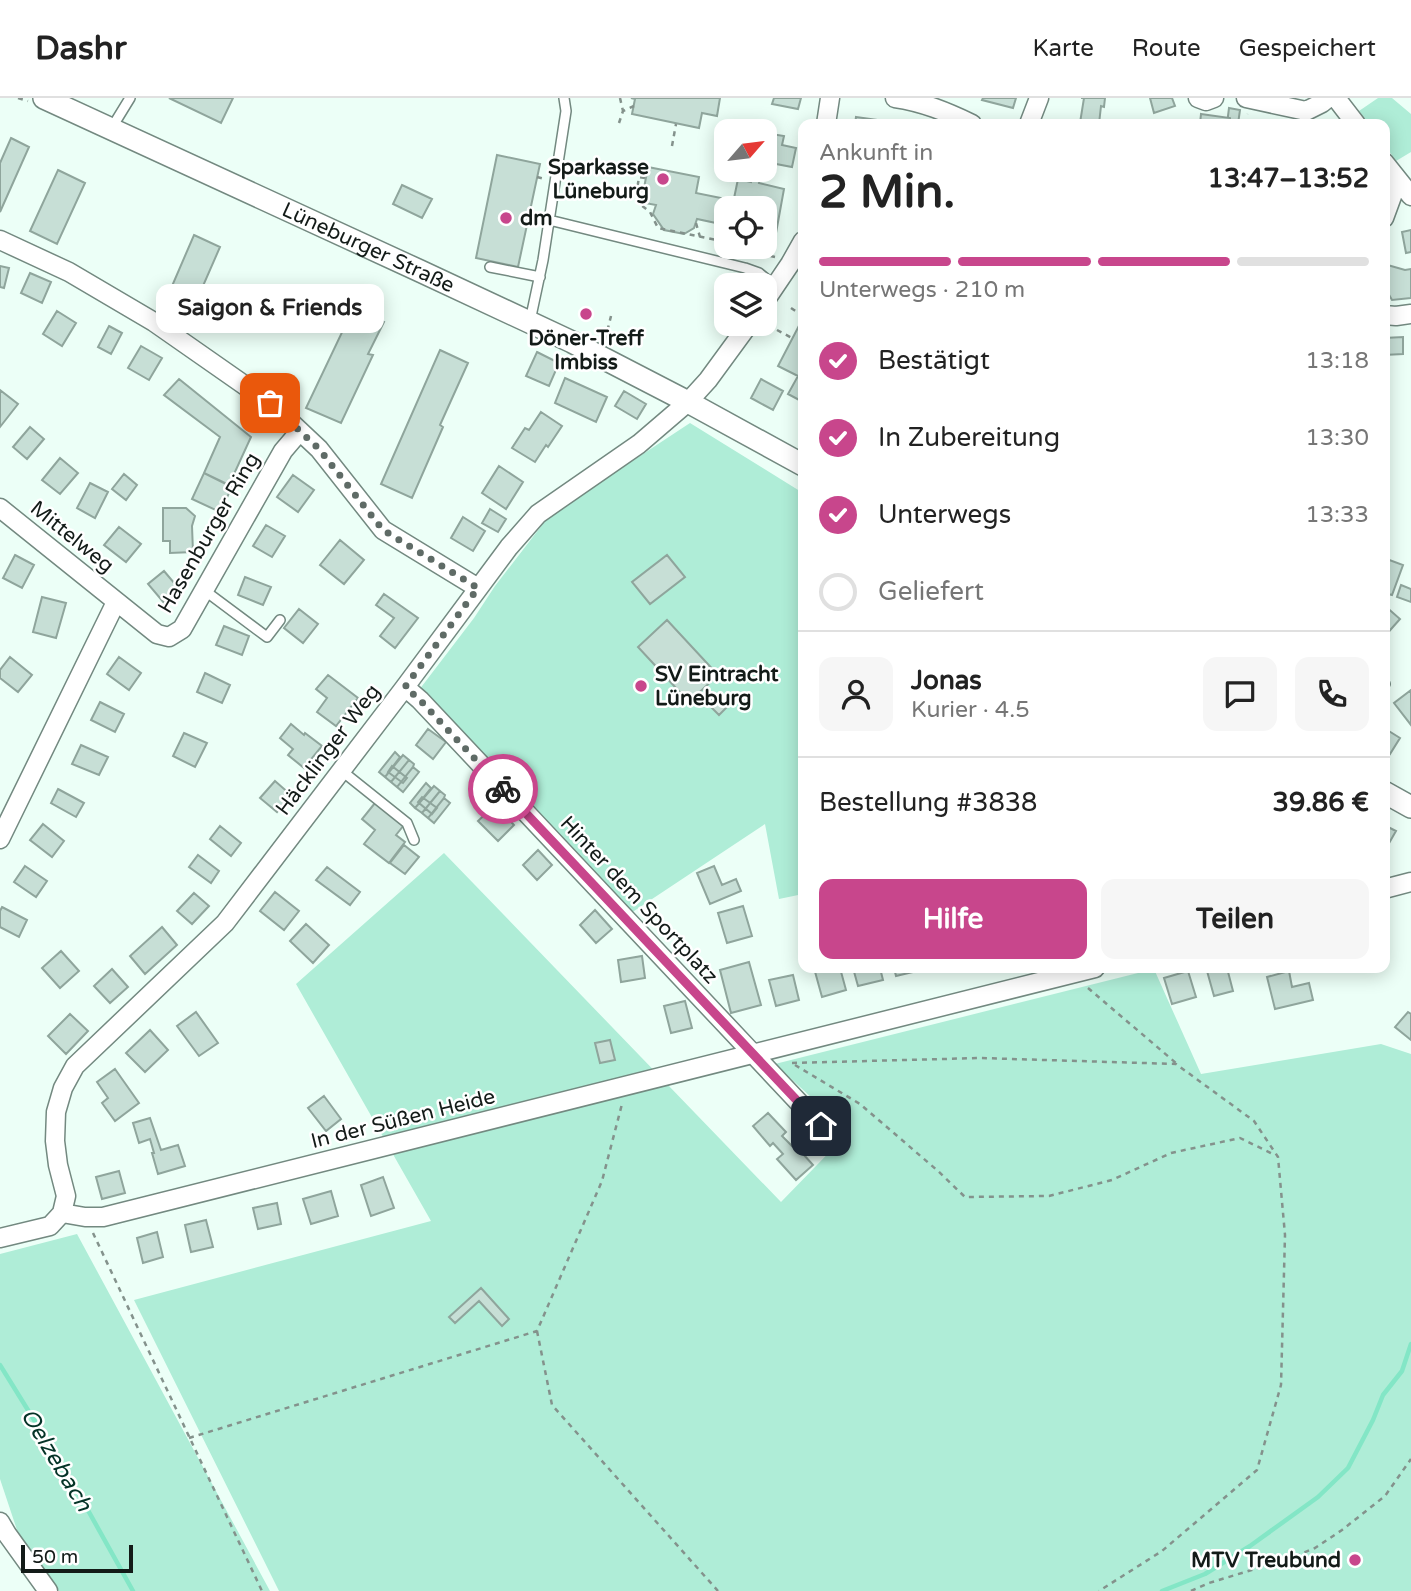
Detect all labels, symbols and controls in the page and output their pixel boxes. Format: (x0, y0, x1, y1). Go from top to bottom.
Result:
text: Dashr (35, 29, 127, 68)
text: Karte (1032, 34, 1094, 63)
text: Route (1132, 34, 1201, 63)
text: Gespeichert (1239, 34, 1376, 63)
north arrow (714, 119, 777, 182)
map controls (714, 119, 777, 336)
text: Ankunft in (819, 139, 933, 167)
place label: Sparkasse Lüneburg (548, 155, 649, 204)
text: 13:47–13:52 (1208, 163, 1369, 194)
text: 2 Min. (819, 165, 955, 220)
marker: Sparkasse Lüneburg (655, 171, 671, 187)
button: locate (714, 196, 777, 259)
street label: Lüneburger Straße (278, 197, 459, 298)
place label: dm (520, 206, 553, 231)
marker: dm (498, 210, 514, 226)
button: layers (714, 273, 777, 336)
text: Unterwegs · 210 m (819, 276, 1025, 304)
callout: Saigon & Friends (156, 284, 384, 333)
text: Saigon & Friends (178, 294, 362, 322)
marker: Döner-Treff Imbiss (578, 306, 594, 322)
place label: Döner-Treff Imbiss (528, 326, 644, 375)
icon: check (819, 342, 857, 380)
text: Bestätigt (878, 345, 990, 376)
text: 13:18 (1305, 347, 1369, 375)
pin (240, 373, 300, 433)
icon: bag (251, 384, 289, 422)
icon: check (819, 419, 857, 457)
text: In Zubereitung (878, 422, 1060, 453)
text: 13:30 (1305, 424, 1369, 452)
street label: Hasenburger Ring (153, 448, 265, 618)
street label: Mittelweg (25, 496, 119, 578)
icon: check (819, 496, 857, 534)
text: Unterwegs (878, 499, 1011, 530)
text: 13:33 (1305, 501, 1369, 529)
text: Geliefert (878, 576, 984, 607)
button: person (819, 657, 893, 731)
button: chat (1203, 657, 1277, 731)
button: phone (1295, 657, 1369, 731)
place label: SV Eintracht Lüneburg (655, 662, 779, 711)
text: Jonas (911, 665, 982, 696)
marker: SV Eintracht Lüneburg (633, 678, 649, 694)
street label: Häcklinger Weg (271, 680, 385, 820)
text: Kurier · 4.5 (911, 696, 1030, 724)
courier (468, 754, 538, 824)
icon: bike (484, 770, 522, 808)
text: Bestellung #3838 (819, 787, 1037, 818)
text: 39.86 € (1273, 787, 1369, 818)
street label: Hinter dem Sportplatz (555, 811, 723, 989)
button: Hilfe (819, 879, 1087, 959)
button: Teilen (1101, 879, 1369, 959)
street label: In der Süßen Heide (308, 1084, 498, 1154)
pin (791, 1096, 851, 1156)
icon: home (802, 1107, 840, 1145)
water label: Oelzebach (14, 1403, 98, 1517)
scale bar (21, 1542, 133, 1574)
text: 50 m (32, 1546, 78, 1568)
place label: MTV Treubund (1191, 1548, 1341, 1573)
marker: MTV Treubund (1347, 1552, 1363, 1568)

